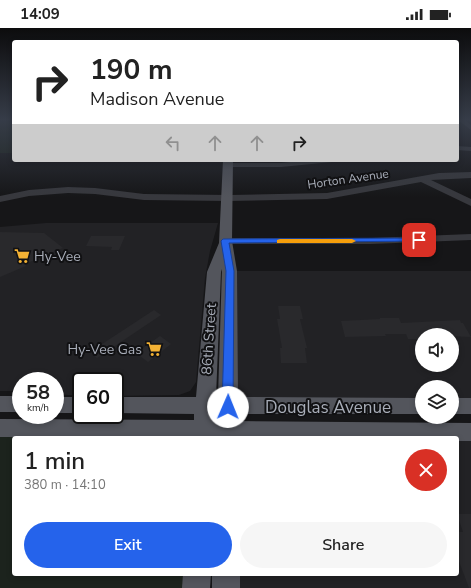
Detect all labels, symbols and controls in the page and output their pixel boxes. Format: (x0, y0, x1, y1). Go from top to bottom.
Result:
text: 14:09 (20, 4, 60, 24)
text: 190 m (90, 51, 173, 89)
icon: right (24, 56, 76, 108)
text: Madison Avenue (90, 87, 224, 111)
icon: left (162, 132, 184, 154)
icon: ahead (204, 132, 226, 154)
icon: ahead (246, 132, 268, 154)
icon: right (288, 132, 310, 154)
street label: Horton Avenue (306, 165, 390, 193)
pin (402, 223, 436, 257)
icon: arrive (408, 229, 430, 251)
supermarket icon: Hy-Vee (13, 247, 31, 265)
place label: Hy-Vee (34, 247, 81, 266)
street label: 86th Street (197, 303, 221, 375)
map controls (415, 328, 459, 424)
button: sound (415, 328, 459, 372)
place label: Hy-Vee Gas (68, 340, 142, 359)
supermarket icon: Hy-Vee Gas (145, 340, 163, 358)
speed limit sign: 60 (72, 372, 124, 424)
text: 58 (26, 379, 50, 406)
button: layers (415, 380, 459, 424)
position arrow (207, 386, 249, 428)
street label: Douglas Avenue (265, 396, 391, 419)
text: km/h (27, 401, 49, 415)
text: 1 min (24, 445, 85, 477)
button: close (405, 449, 447, 491)
text: 380 m · 14:10 (24, 476, 106, 494)
button: Exit (24, 522, 232, 568)
button: Share (240, 522, 447, 568)

